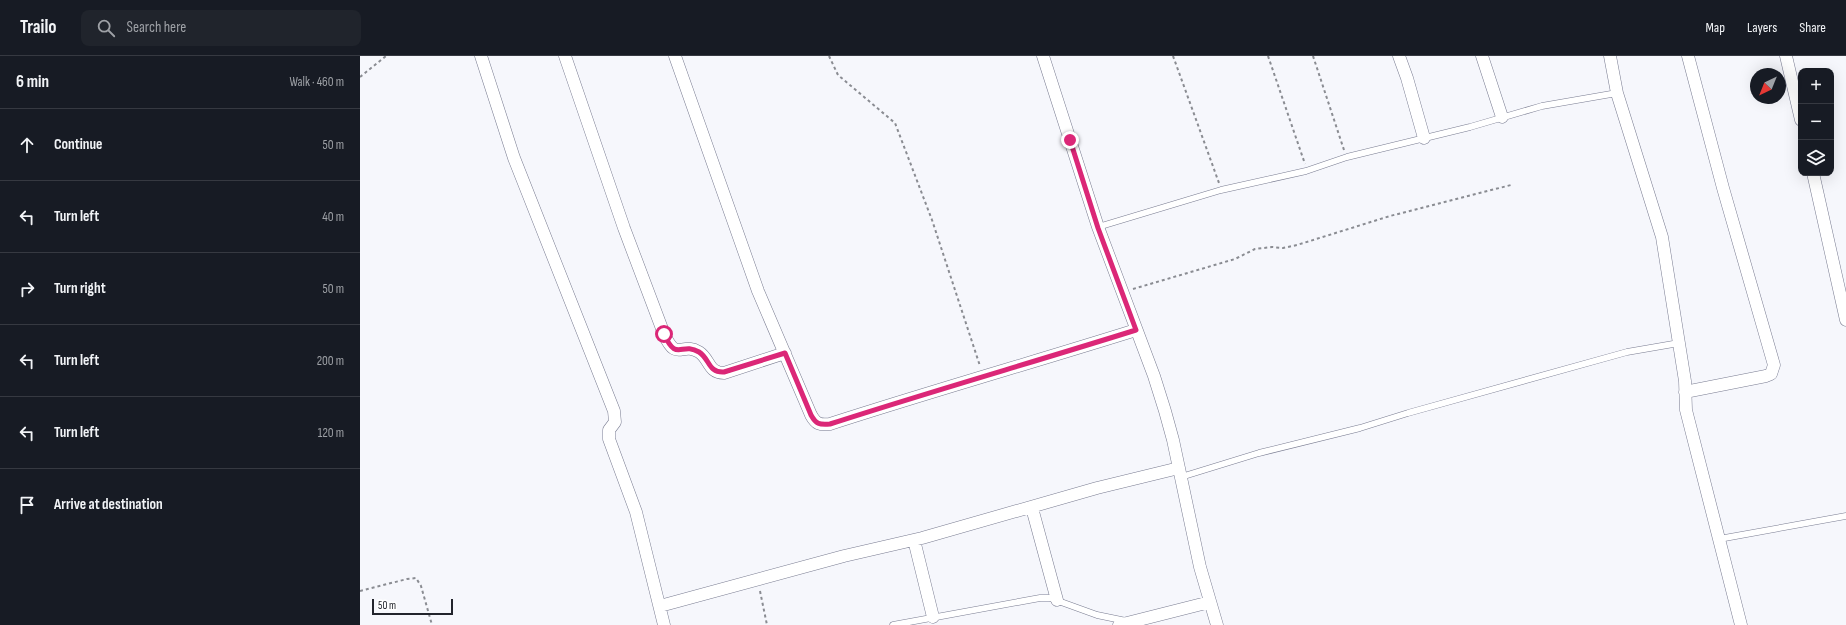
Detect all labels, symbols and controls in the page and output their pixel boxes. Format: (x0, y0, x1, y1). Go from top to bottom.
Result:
search box (81, 10, 361, 46)
text: Trailo (20, 16, 57, 39)
icon: search (95, 17, 117, 39)
text: Search here (127, 18, 186, 37)
text: Map (1705, 19, 1725, 36)
text: Layers (1747, 19, 1777, 36)
text: Share (1799, 19, 1826, 36)
north arrow (1750, 68, 1786, 104)
map controls (1798, 68, 1834, 176)
button: + (1798, 68, 1834, 104)
text: 6 min (16, 72, 49, 92)
text: Walk · 460 m (289, 74, 344, 90)
button: − (1798, 104, 1834, 140)
route end (1061, 131, 1079, 149)
icon: ahead (16, 134, 38, 156)
text: Continue (54, 135, 103, 154)
text: 50 m (323, 137, 344, 153)
button: layers (1798, 140, 1834, 176)
icon: left (16, 206, 38, 228)
text: Turn left (54, 207, 99, 226)
text: 40 m (322, 209, 344, 225)
icon: right (16, 278, 38, 300)
text: Turn right (54, 279, 106, 298)
text: 50 m (323, 281, 344, 297)
route start (655, 325, 673, 343)
icon: left (16, 350, 38, 372)
text: Turn left (54, 351, 99, 370)
text: 200 m (317, 353, 344, 369)
icon: left (16, 422, 38, 444)
text: Turn left (54, 423, 99, 442)
text: 120 m (318, 425, 344, 441)
icon: arrive (16, 494, 38, 516)
text: Arrive at destination (54, 495, 163, 514)
scale bar (372, 597, 453, 616)
text: 50 m (378, 599, 396, 612)

